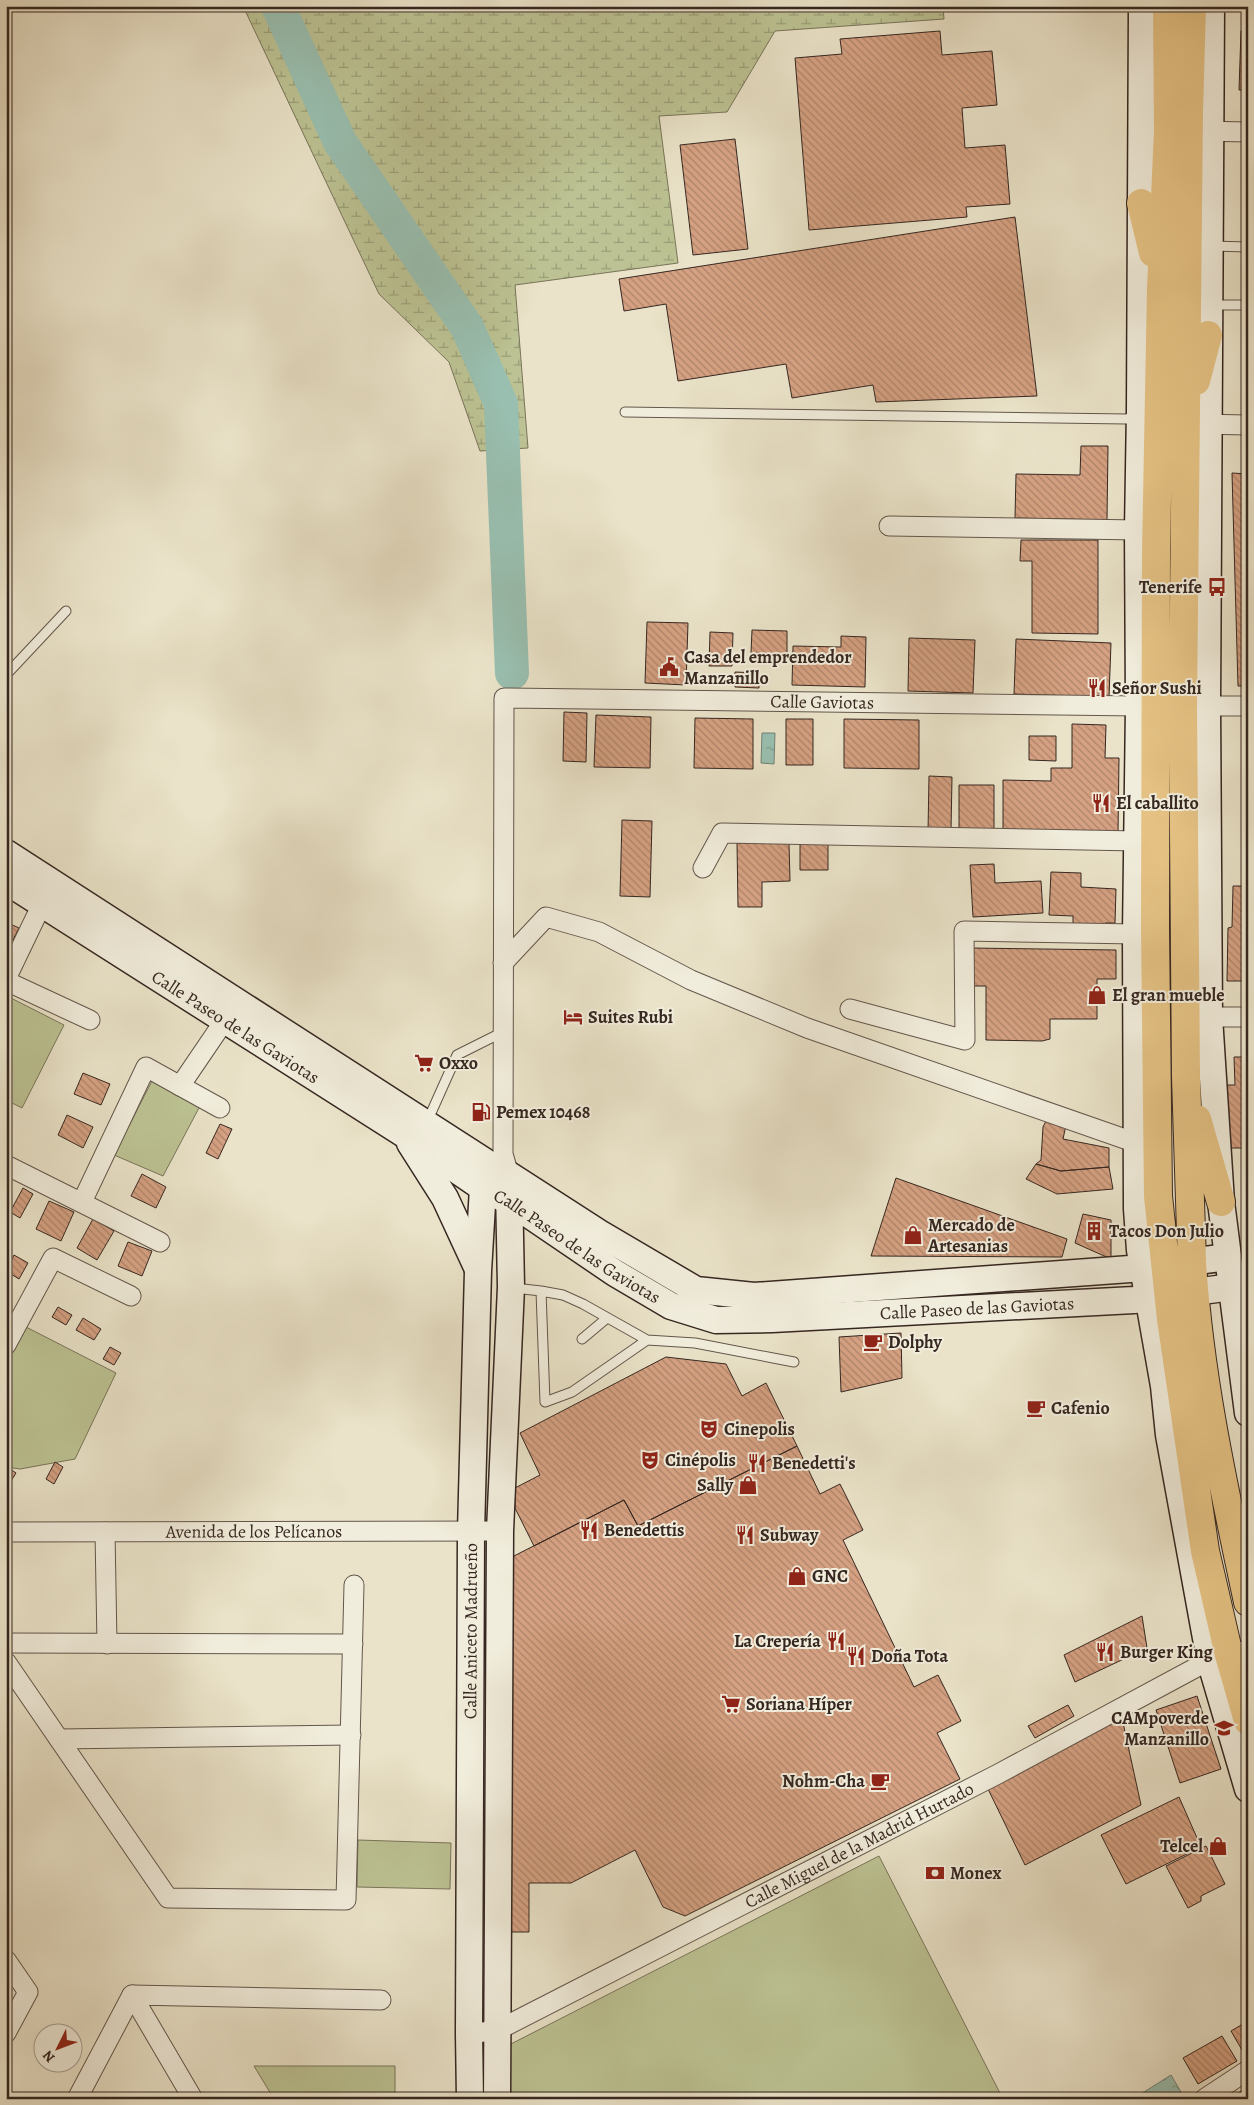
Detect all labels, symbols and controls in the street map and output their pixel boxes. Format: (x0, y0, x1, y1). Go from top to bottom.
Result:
place label: Tenerife (1139, 575, 1202, 599)
bus stop icon: Tenerife (1206, 576, 1228, 598)
place label: Casa del emprendedor Manzanillo (684, 645, 852, 690)
public building icon: Casa del emprendedor Manzanillo (658, 656, 680, 678)
place label: Señor Sushi (1112, 676, 1202, 700)
restaurant icon: Señor Sushi (1086, 677, 1108, 699)
street label: Calle Gaviotas (770, 689, 874, 715)
place label: El caballito (1116, 791, 1199, 815)
restaurant icon: El caballito (1090, 792, 1112, 814)
street label: Calle Paseo de las Gaviotas (147, 965, 324, 1089)
place label: El gran mueble (1112, 983, 1224, 1007)
shop icon: El gran mueble (1086, 984, 1108, 1006)
place label: Suites Rubi (588, 1005, 673, 1029)
hotel icon: Suites Rubi (562, 1006, 584, 1028)
place label: Oxxo (439, 1051, 478, 1075)
supermarket icon: Oxxo (413, 1052, 435, 1074)
place label: Pemex 10468 (496, 1100, 590, 1124)
fuel station icon: Pemex 10468 (470, 1101, 492, 1123)
street label: Calle Paseo de las Gaviotas (490, 1183, 665, 1309)
place label: Mercado de Artesanias (927, 1213, 1015, 1258)
place label: Tacos Don Julio (1109, 1219, 1224, 1243)
building icon: Tacos Don Julio (1083, 1220, 1105, 1242)
shop icon: Mercado de Artesanias (902, 1224, 924, 1246)
street label: Calle Paseo de las Gaviotas (879, 1291, 1075, 1325)
place label: Dolphy (888, 1330, 943, 1354)
cafe icon: Dolphy (862, 1331, 884, 1353)
place label: Cafenio (1051, 1396, 1110, 1420)
cafe icon: Cafenio (1025, 1397, 1047, 1419)
place label: Cinepolis (724, 1417, 795, 1441)
theatre icon: Cinepolis (698, 1418, 720, 1440)
place label: Cinépolis (665, 1448, 736, 1472)
theatre icon: Cinépolis (639, 1449, 661, 1471)
place label: Benedetti's (772, 1451, 856, 1475)
restaurant icon: Benedetti's (746, 1452, 768, 1474)
place label: Sally (697, 1473, 734, 1497)
shop icon: Sally (737, 1474, 759, 1496)
place label: Benedettis (604, 1518, 684, 1542)
street label: Avenida de los Pelícanos (165, 1519, 342, 1544)
restaurant icon: Benedettis (578, 1519, 600, 1541)
place label: Subway (760, 1523, 819, 1547)
restaurant icon: Subway (734, 1524, 756, 1546)
street label: Calle Aniceto Madrueño (458, 1543, 483, 1719)
place label: GNC (812, 1564, 848, 1588)
shop icon: GNC (786, 1565, 808, 1587)
place label: La Crepería (734, 1629, 821, 1653)
restaurant icon: La Crepería (825, 1630, 847, 1652)
place label: Burger King (1120, 1640, 1214, 1664)
restaurant icon: Burger King (1094, 1641, 1116, 1663)
place label: Doña Tota (871, 1644, 948, 1668)
restaurant icon: Doña Tota (845, 1645, 867, 1667)
place label: Soriana Híper (746, 1692, 853, 1716)
supermarket icon: Soriana Híper (720, 1693, 742, 1715)
place label: CAMpoverde Manzanillo (1111, 1706, 1209, 1751)
school or university icon: CAMpoverde Manzanillo (1213, 1717, 1235, 1739)
place label: Nohm-Cha (782, 1769, 865, 1793)
cafe icon: Nohm-Cha (869, 1770, 891, 1792)
street label: Calle Miguel de la Madrid Hurtado (740, 1776, 978, 1914)
place label: Telcel (1160, 1834, 1203, 1858)
shop icon: Telcel (1207, 1835, 1229, 1857)
place label: Monex (950, 1861, 1001, 1885)
bank icon: Monex (924, 1862, 946, 1884)
north arrow (32, 2022, 82, 2072)
text: N (38, 2046, 59, 2067)

